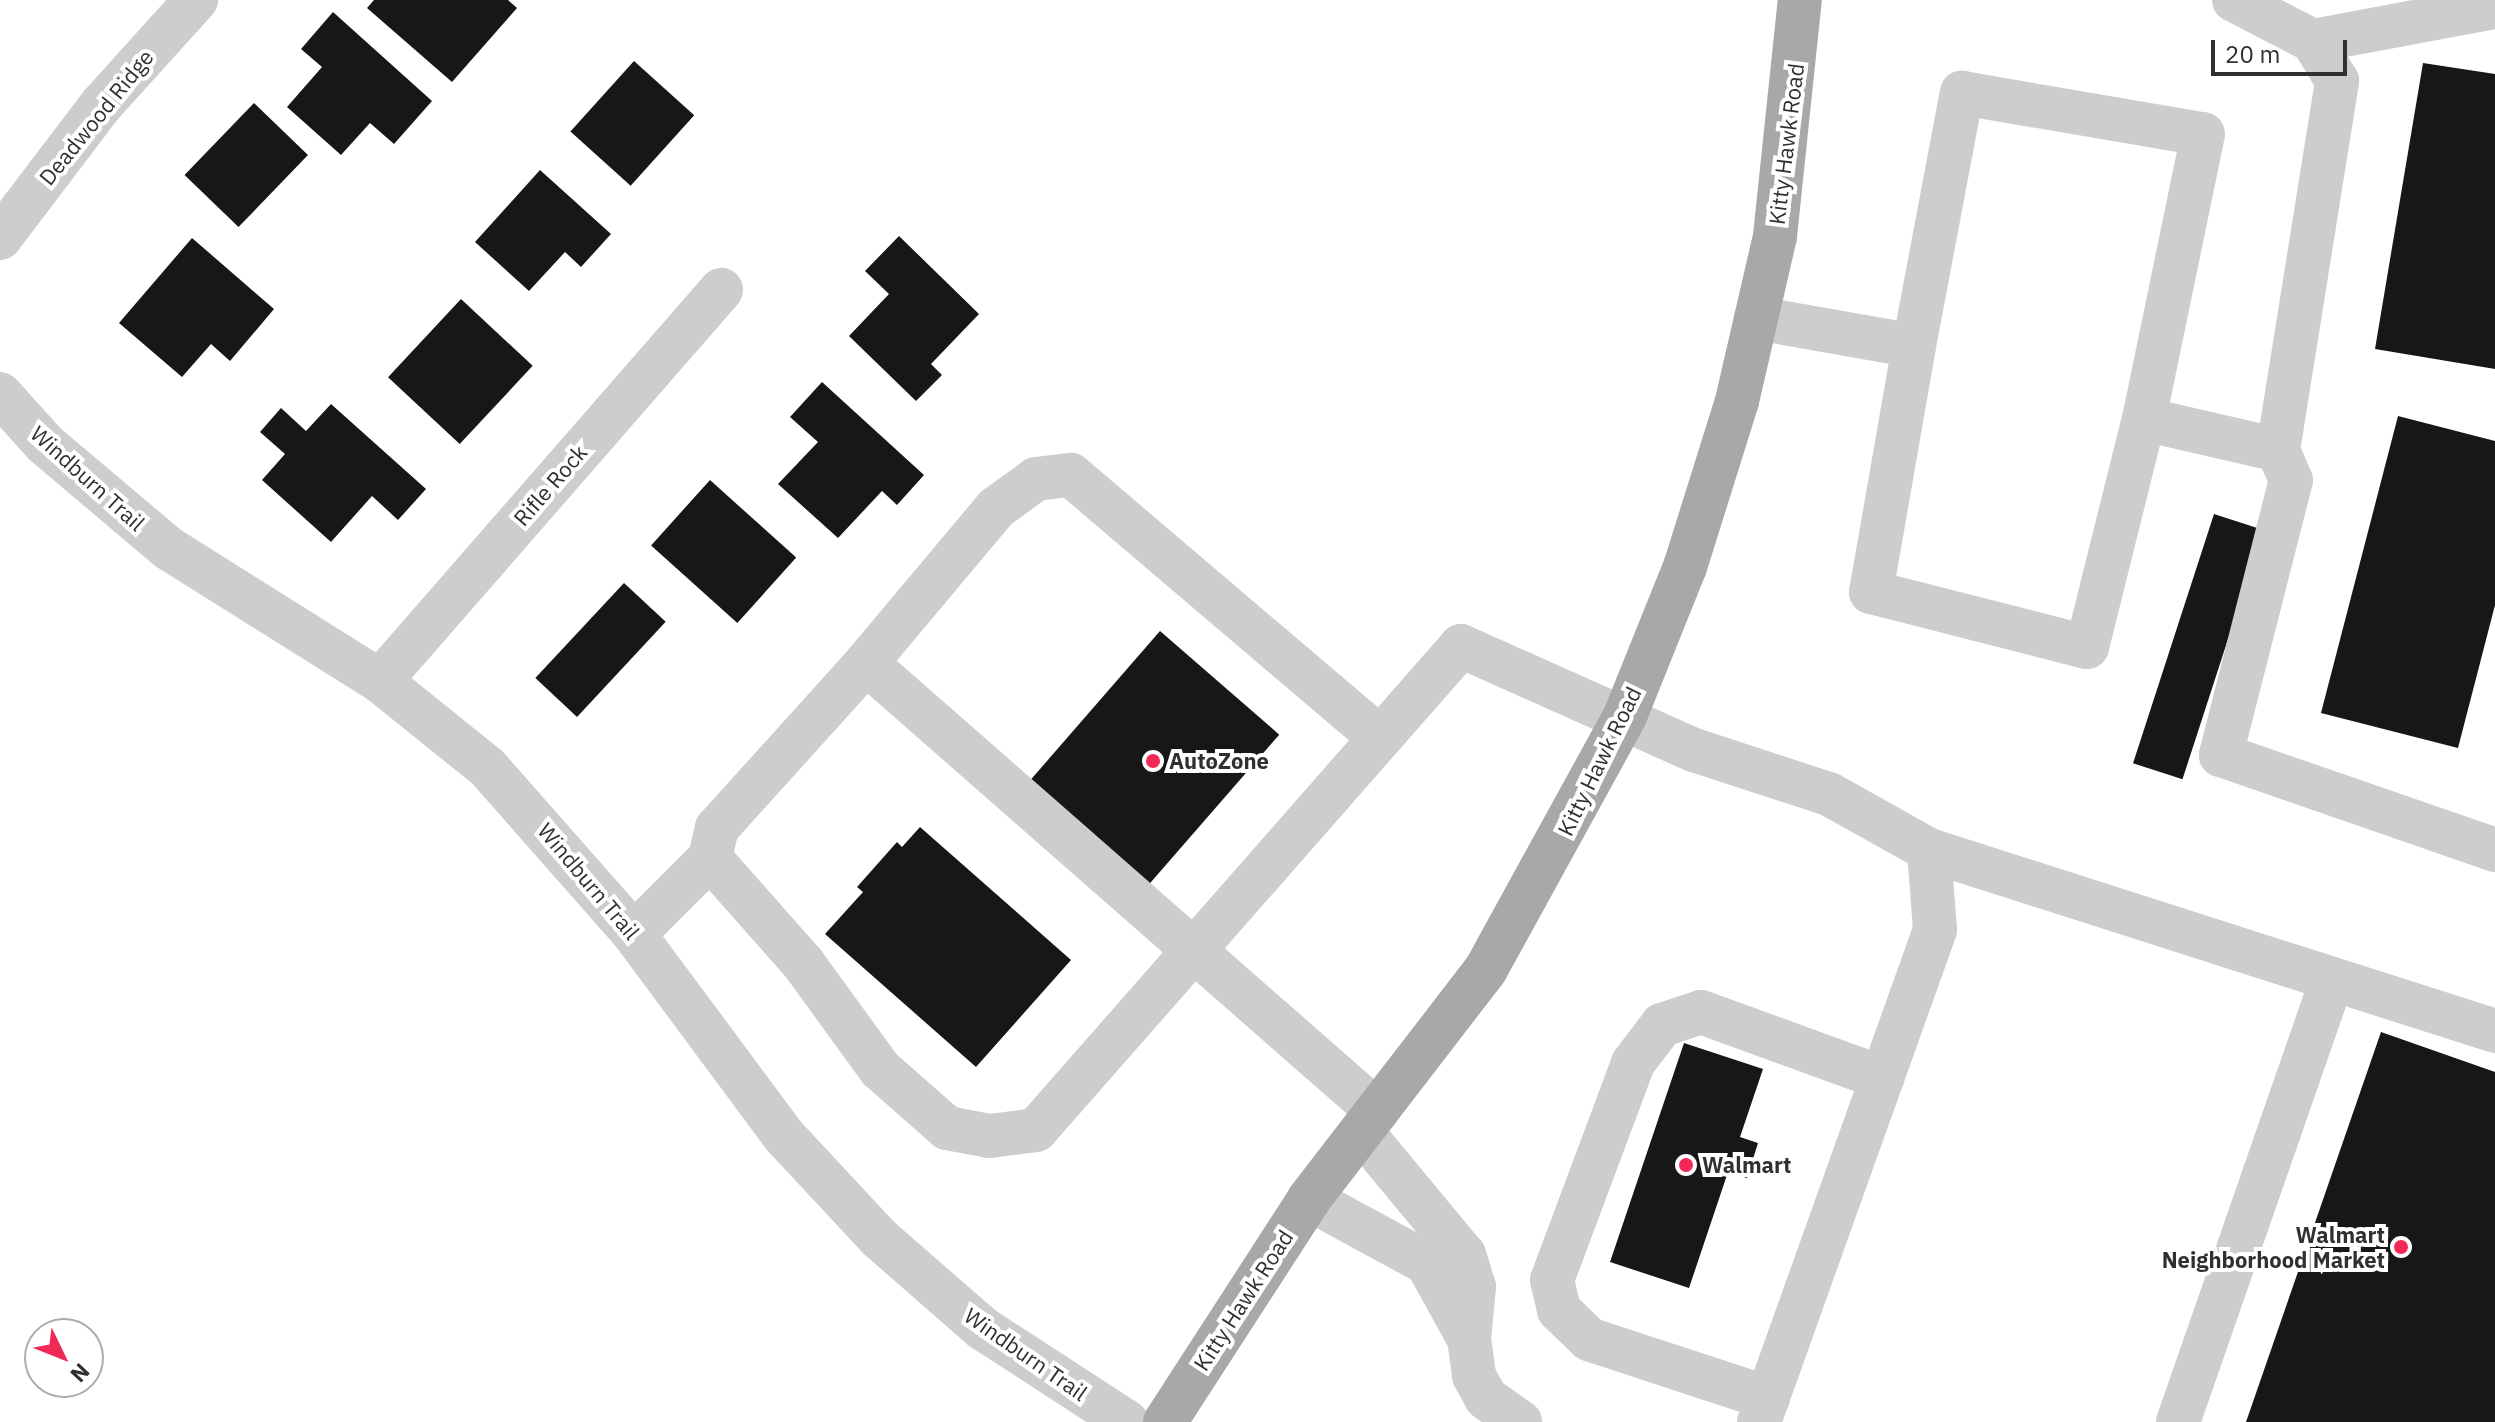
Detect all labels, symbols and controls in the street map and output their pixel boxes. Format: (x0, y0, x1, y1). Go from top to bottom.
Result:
scale bar (2215, 24, 2351, 74)
text: 20 m (2225, 38, 2280, 70)
street label: Deadwood Ridge (33, 44, 159, 190)
street label: Kitty Hawk Road (1763, 62, 1809, 226)
street label: Windburn Trail (26, 420, 150, 536)
street label: Rifle Rock (508, 439, 592, 531)
street label: Kitty Hawk Road (1552, 682, 1646, 840)
place label: AutoZone (1169, 748, 1269, 774)
marker: AutoZone (1144, 752, 1162, 770)
street label: Windburn Trail (533, 817, 645, 945)
place label: Walmart (1702, 1152, 1792, 1178)
marker: Walmart (1677, 1156, 1695, 1174)
place label: Walmart Neighborhood Market (2162, 1221, 2385, 1272)
street label: Kitty Hawk Road (1188, 1225, 1298, 1375)
marker: Walmart Neighborhood Market (2392, 1238, 2410, 1256)
street label: Windburn Trail (959, 1302, 1093, 1406)
north arrow (24, 1318, 104, 1398)
text: N (64, 1358, 96, 1389)

